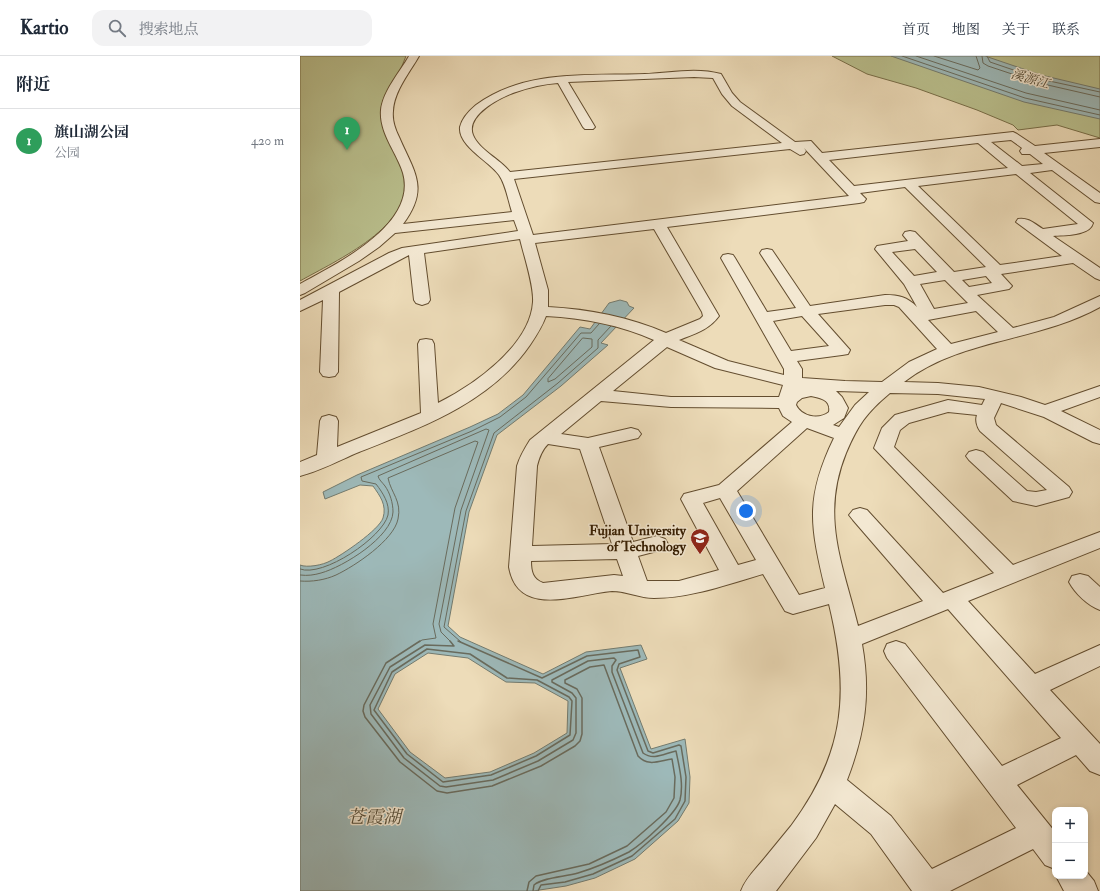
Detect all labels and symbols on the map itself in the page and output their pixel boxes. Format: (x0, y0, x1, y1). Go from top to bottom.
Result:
water label: 溪源江 (1009, 66, 1053, 93)
pin: 1 (334, 117, 360, 150)
your location (736, 501, 756, 521)
place label: Fujian University of Technology (589, 522, 687, 556)
school or university icon: Fujian University of Technology (689, 527, 711, 555)
water label: 苍霞湖 (347, 806, 404, 829)

